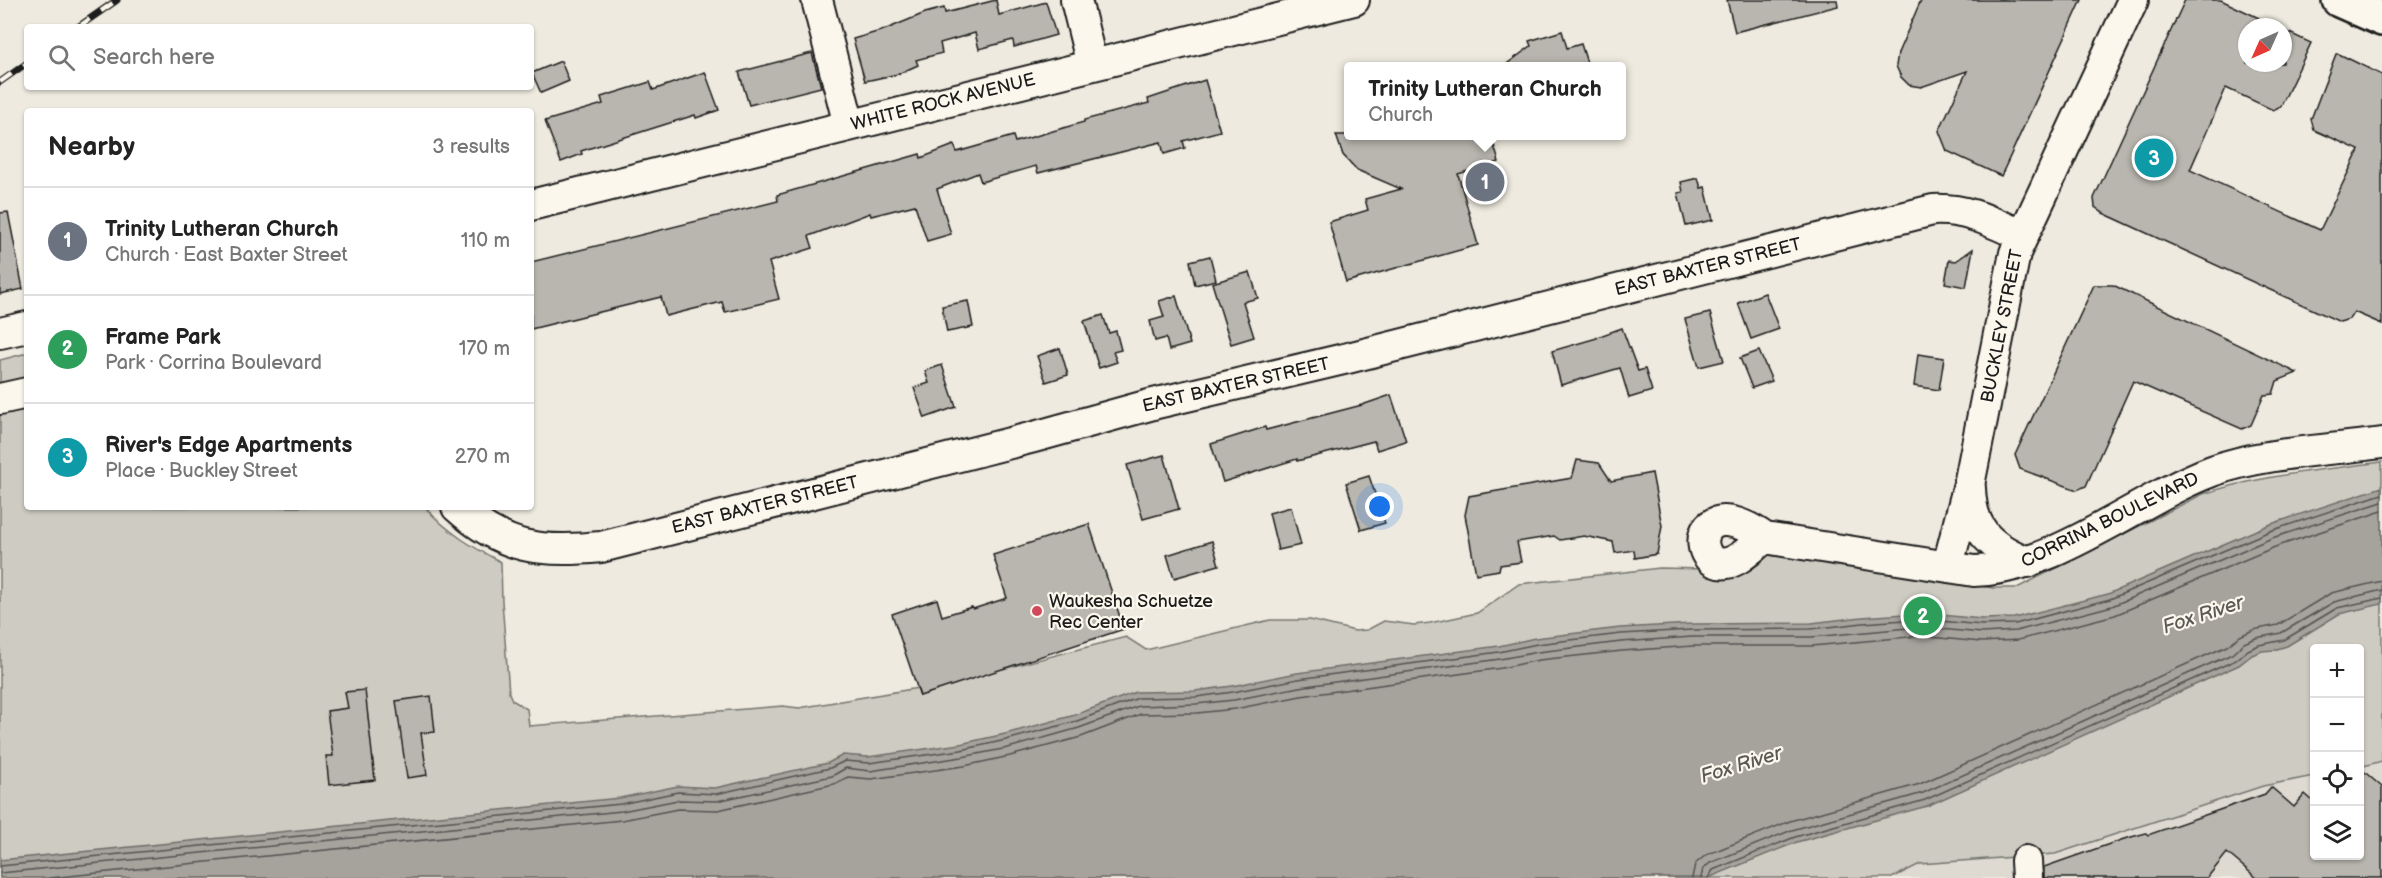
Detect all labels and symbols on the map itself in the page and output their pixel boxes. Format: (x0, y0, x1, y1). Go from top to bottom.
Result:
north arrow (2238, 18, 2292, 72)
street label: WHITE ROCK AVENUE (849, 69, 1038, 135)
pin: 3 (2134, 136, 2174, 180)
pin: 1 (1466, 160, 1504, 204)
street label: EAST BAXTER STREET (1613, 234, 1804, 300)
street label: BUCKLEY STREET (1977, 247, 2027, 405)
street label: EAST BAXTER STREET (1140, 353, 1332, 417)
street label: CORRINA BOULEVARD (2018, 468, 2202, 572)
street label: EAST BAXTER STREET (670, 472, 861, 538)
your location (1365, 492, 1394, 521)
water label: Fox River (2159, 590, 2248, 639)
place label: Waukesha Schuetze Rec Center (1049, 591, 1213, 633)
pin: 2 (1904, 594, 1942, 638)
marker: Waukesha Schuetze Rec Center (1030, 604, 1044, 618)
water label: Fox River (1697, 741, 1786, 789)

